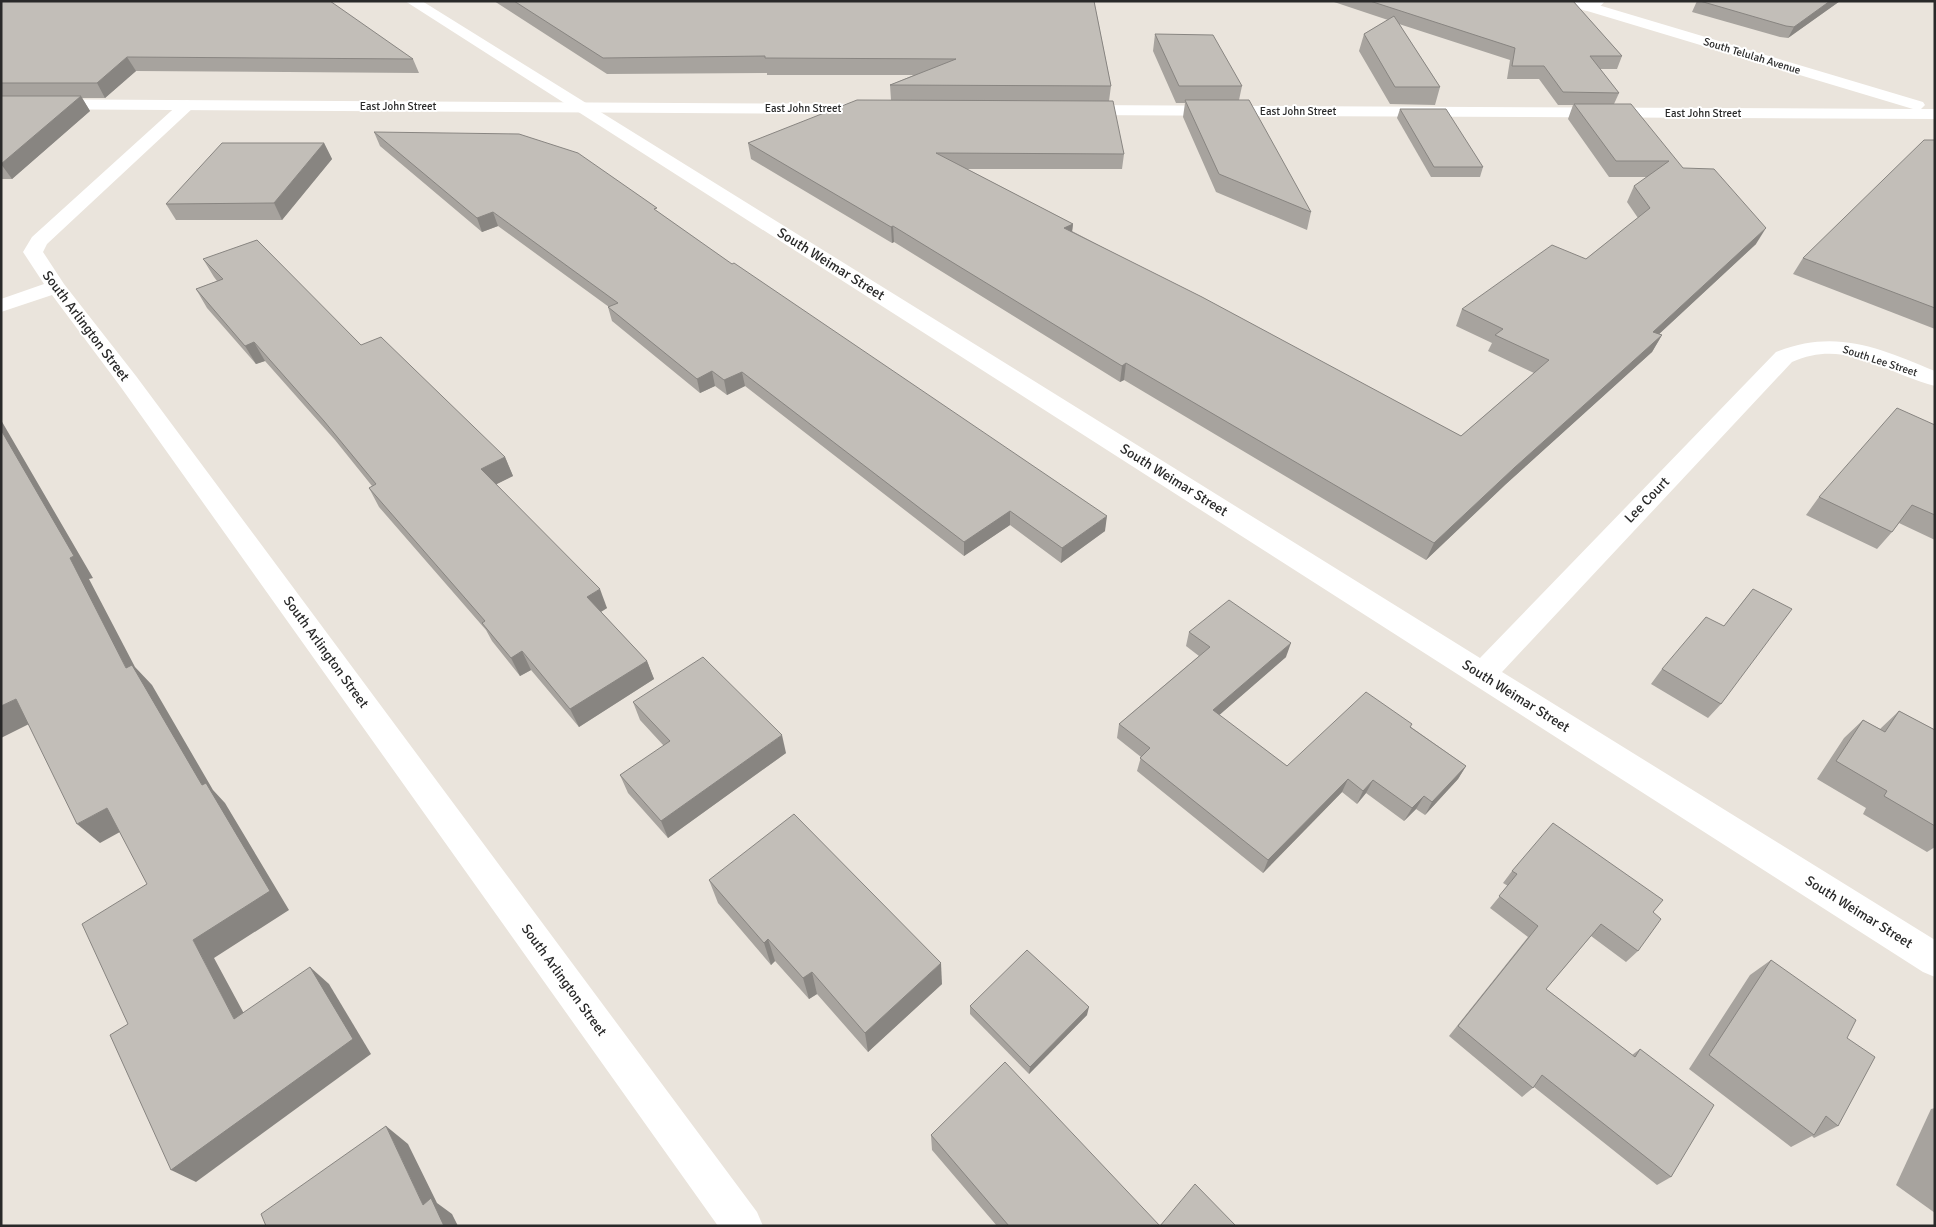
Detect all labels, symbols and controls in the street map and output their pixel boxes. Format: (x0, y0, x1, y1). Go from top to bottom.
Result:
street label: South Telulah Avenue (1702, 35, 1802, 77)
street label: East John Street (360, 100, 436, 113)
street label: East John Street (765, 102, 841, 115)
street label: East John Street (1260, 105, 1336, 118)
street label: East John Street (1665, 107, 1741, 120)
street label: South Weimar Street (774, 224, 888, 304)
street label: South Arlington Street (39, 267, 133, 385)
street label: South Lee Street (1841, 343, 1919, 379)
street label: South Weimar Street (1117, 440, 1231, 520)
street label: Lee Court (1621, 473, 1673, 527)
street label: South Arlington Street (280, 593, 372, 711)
street label: South Weimar Street (1459, 656, 1573, 736)
street label: South Weimar Street (1802, 872, 1916, 952)
street label: South Arlington Street (518, 921, 610, 1039)

